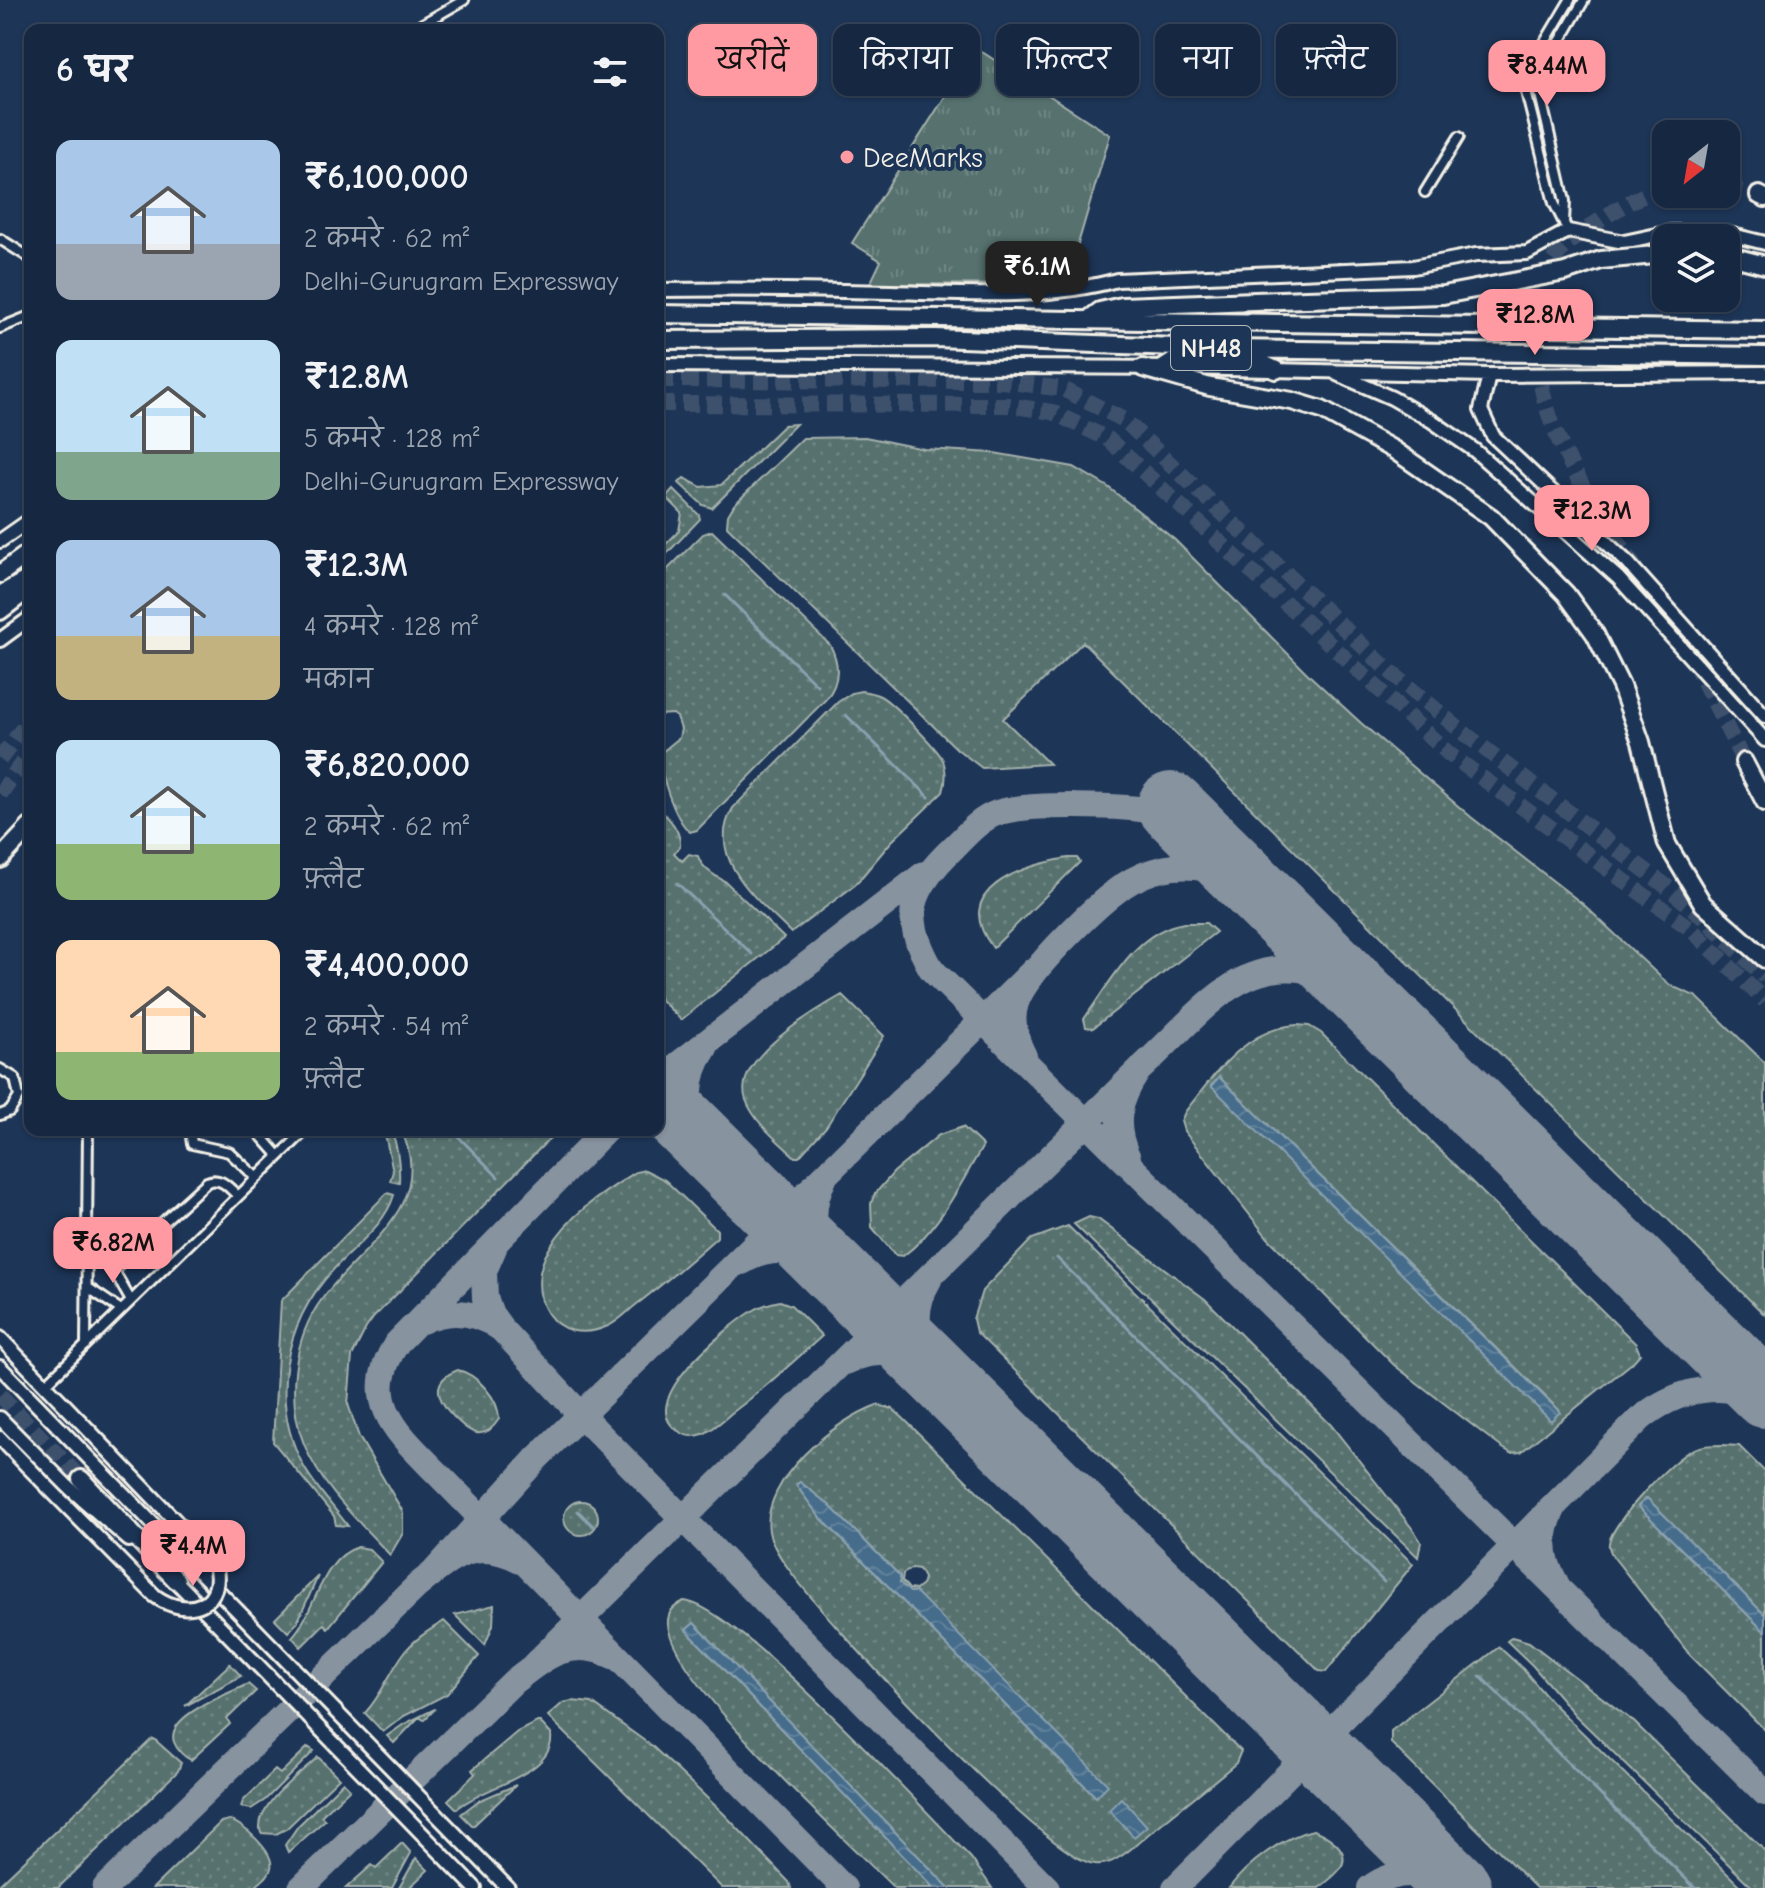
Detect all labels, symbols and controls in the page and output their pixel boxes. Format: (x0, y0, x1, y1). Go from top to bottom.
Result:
chip: खरीदें (688, 24, 817, 96)
chip: किराया (833, 24, 980, 96)
chip: फ़िल्टर (996, 24, 1139, 96)
chip: नया (1155, 24, 1260, 96)
chip: फ़्लैट (1276, 24, 1396, 96)
pin: ₹8.44M (1482, 40, 1612, 108)
text: 6 घर (56, 50, 131, 90)
icon: filters (588, 50, 632, 94)
text: ₹8.44M (1506, 51, 1588, 81)
north arrow (1652, 120, 1740, 208)
map controls (1652, 120, 1740, 312)
place label: DeeMarks (863, 142, 983, 174)
marker: DeeMarks (838, 148, 856, 166)
text: ₹6,100,000 (304, 157, 469, 197)
icon: home (120, 172, 216, 268)
text: 2 कमरे · 62 m² (304, 224, 469, 254)
button: layers (1652, 224, 1740, 312)
pin: ₹6.1M (981, 241, 1093, 309)
text: ₹6.1M (1003, 252, 1071, 282)
text: Delhi-Gurugram Expressway (304, 267, 618, 297)
pin: ₹12.8M (1470, 289, 1600, 357)
text: ₹12.8M (1495, 300, 1575, 330)
road number: NH48 (1171, 326, 1251, 370)
text: ₹12.8M (304, 357, 409, 397)
icon: home (120, 372, 216, 468)
text: 5 कमरे · 128 m² (304, 424, 479, 454)
text: Delhi-Gurugram Expressway (304, 467, 618, 497)
pin: ₹12.3M (1527, 485, 1657, 553)
text: ₹12.3M (1552, 496, 1632, 526)
text: ₹12.3M (304, 545, 408, 585)
icon: home (120, 572, 216, 668)
text: 4 कमरे · 128 m² (304, 612, 478, 642)
text: मकान (304, 665, 373, 695)
text: ₹6,820,000 (304, 745, 470, 785)
icon: home (120, 772, 216, 868)
text: 2 कमरे · 62 m² (304, 812, 469, 842)
text: फ़्लैट (304, 865, 363, 895)
text: ₹4,400,000 (304, 945, 469, 985)
icon: home (120, 972, 216, 1068)
text: 2 कमरे · 54 m² (304, 1012, 468, 1042)
text: फ़्लैट (304, 1065, 363, 1095)
pin: ₹6.82M (48, 1217, 178, 1285)
text: ₹6.82M (71, 1228, 155, 1258)
pin: ₹4.4M (137, 1520, 249, 1588)
text: ₹4.4M (159, 1531, 227, 1561)

